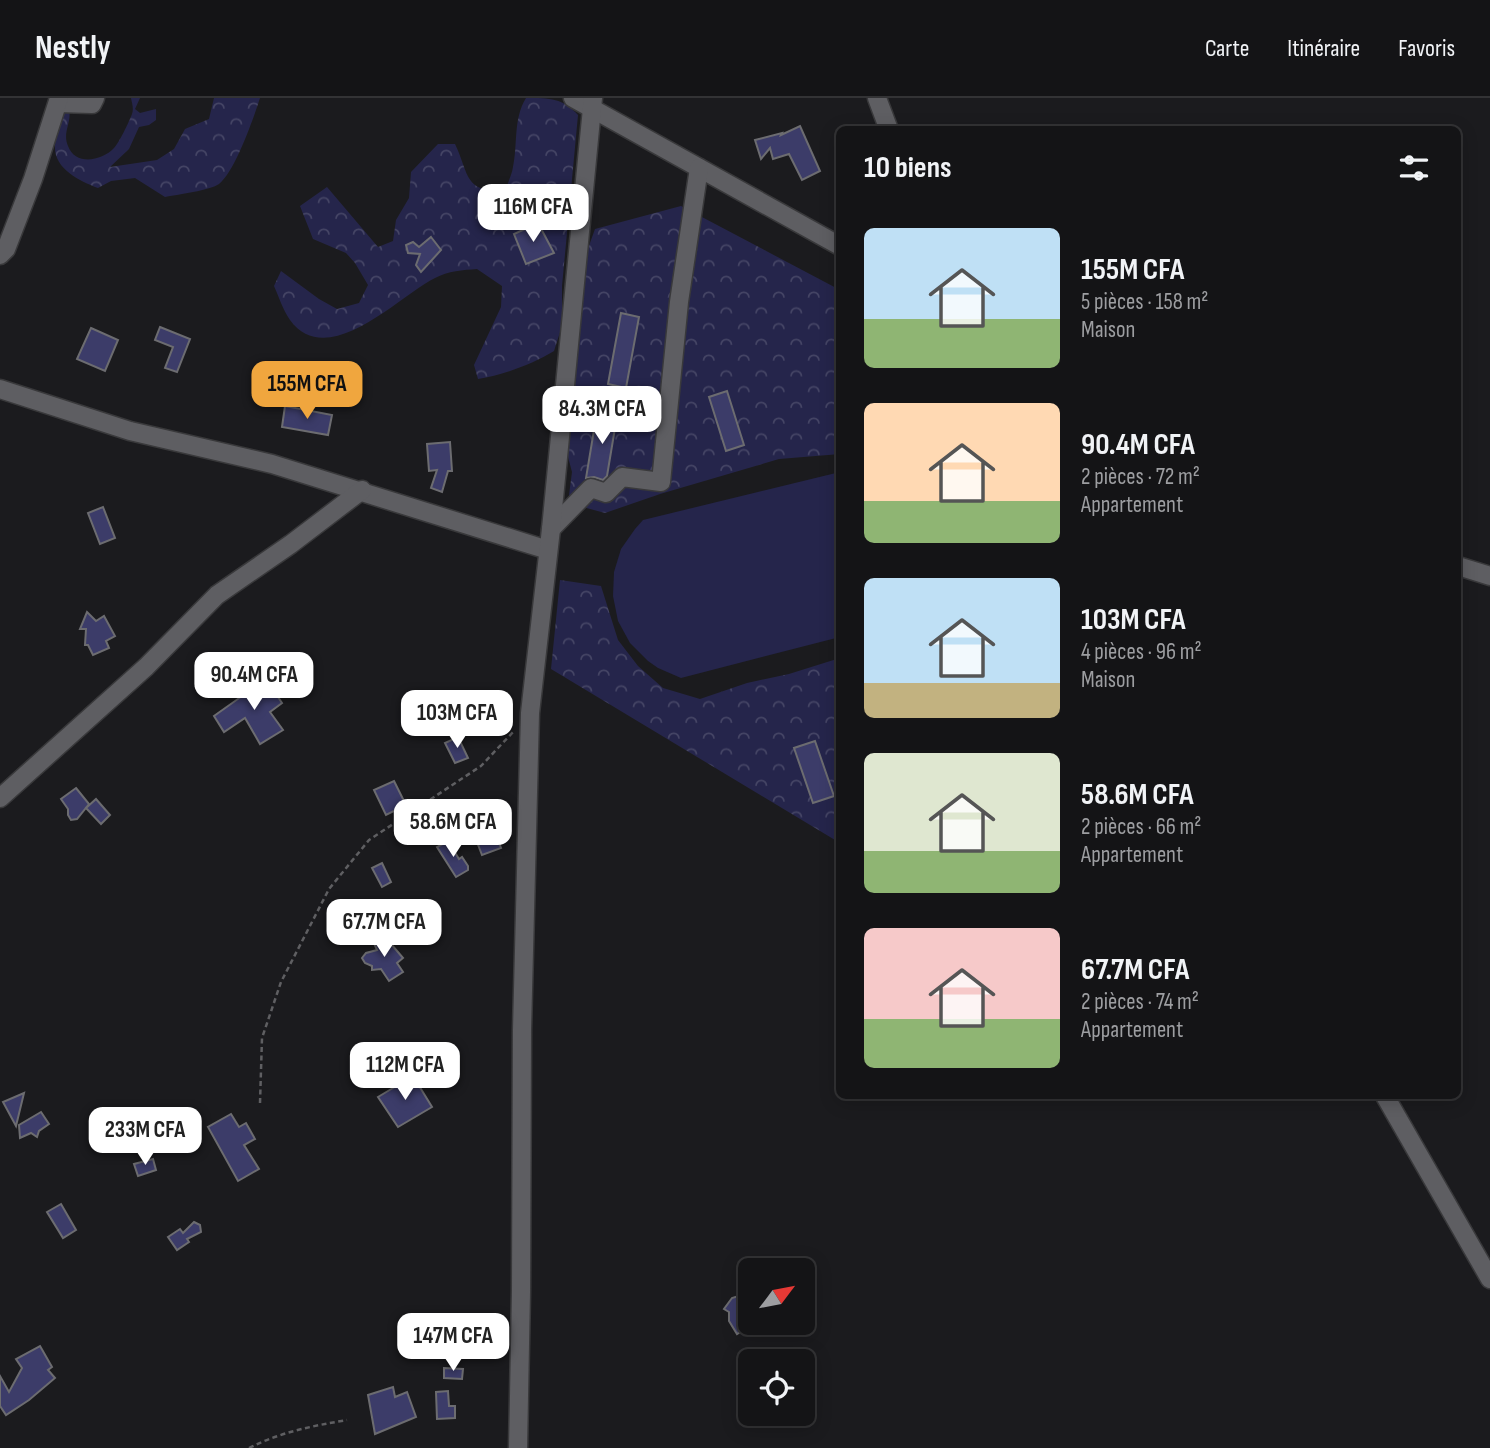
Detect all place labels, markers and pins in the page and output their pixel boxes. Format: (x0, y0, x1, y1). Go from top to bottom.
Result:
pin: 116M CFA (461, 184, 605, 244)
pin: 155M CFA (235, 362, 379, 421)
pin: 84.3M CFA (522, 386, 682, 446)
pin: 90.4M CFA (174, 652, 334, 712)
pin: 103M CFA (385, 690, 529, 750)
pin: 58.6M CFA (373, 800, 533, 859)
pin: 67.7M CFA (304, 900, 464, 959)
pin: 112M CFA (333, 1042, 477, 1102)
pin: 233M CFA (73, 1108, 217, 1167)
pin: 147M CFA (381, 1314, 525, 1373)

